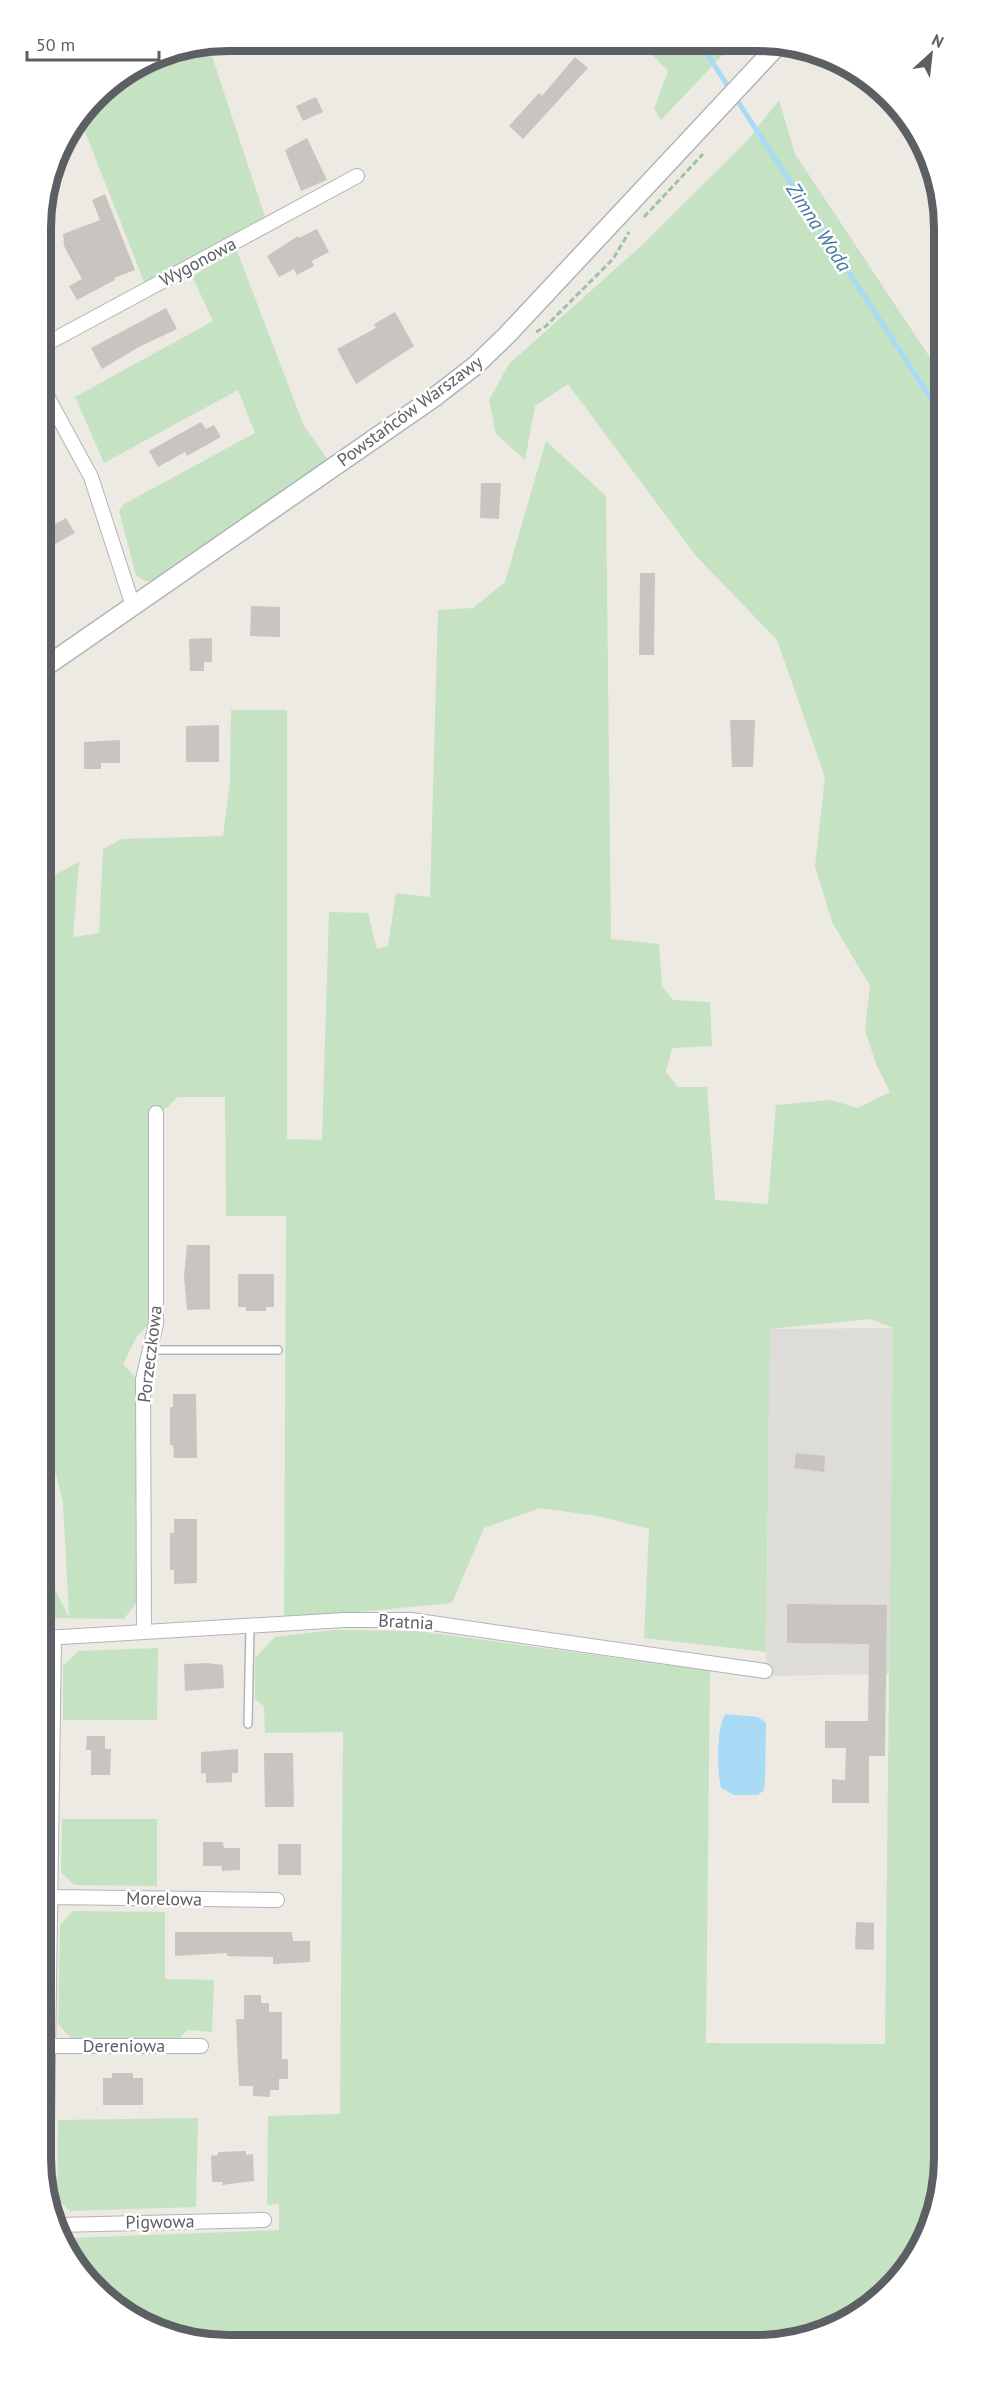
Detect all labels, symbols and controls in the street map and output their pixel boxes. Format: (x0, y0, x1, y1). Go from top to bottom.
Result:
scale bar (27, 24, 159, 62)
north arrow (901, 24, 961, 84)
text: N (929, 29, 947, 52)
text: 50 m (36, 33, 75, 56)
water label: Zimna Woda (780, 177, 858, 277)
street label: Wygonowa (155, 232, 240, 291)
street label: Powstańców Warszawy (332, 350, 488, 471)
street label: Porzeczkowa (132, 1304, 167, 1404)
street label: Bratnia (378, 1609, 434, 1634)
street label: Morelowa (126, 1886, 202, 1911)
street label: Dereniowa (83, 2034, 165, 2057)
street label: Pigwowa (125, 2209, 195, 2234)

